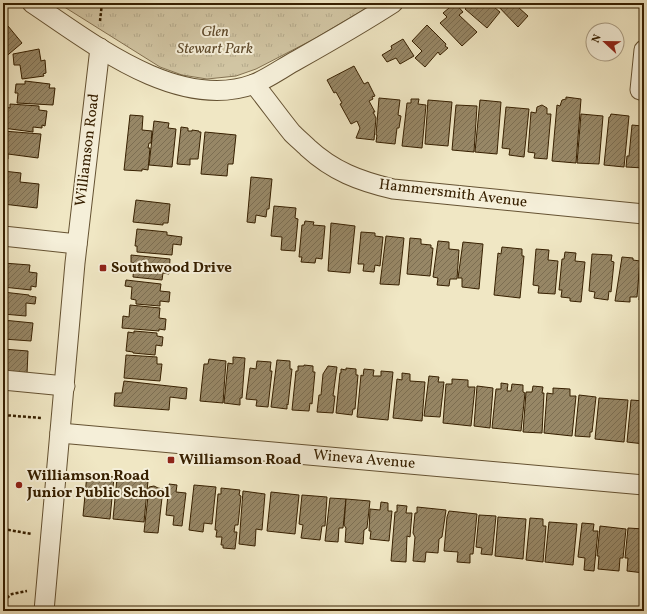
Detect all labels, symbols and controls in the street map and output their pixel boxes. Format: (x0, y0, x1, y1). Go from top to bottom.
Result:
park label: Glen Stewart Park (177, 22, 253, 60)
north arrow (585, 22, 625, 62)
text: N (589, 32, 606, 45)
street label: Williamson Road (71, 92, 105, 208)
street label: Hammersmith Avenue (378, 174, 528, 214)
place label: Southwood Drive (111, 258, 232, 279)
marker: Southwood Drive (98, 263, 108, 273)
street label: Wineva Avenue (312, 445, 416, 475)
place label: Williamson Road (179, 450, 301, 471)
marker: Williamson Road (166, 455, 176, 465)
place label: Williamson Road Junior Public School (26, 466, 170, 504)
marker: Williamson Road Junior Public School (14, 480, 24, 490)

